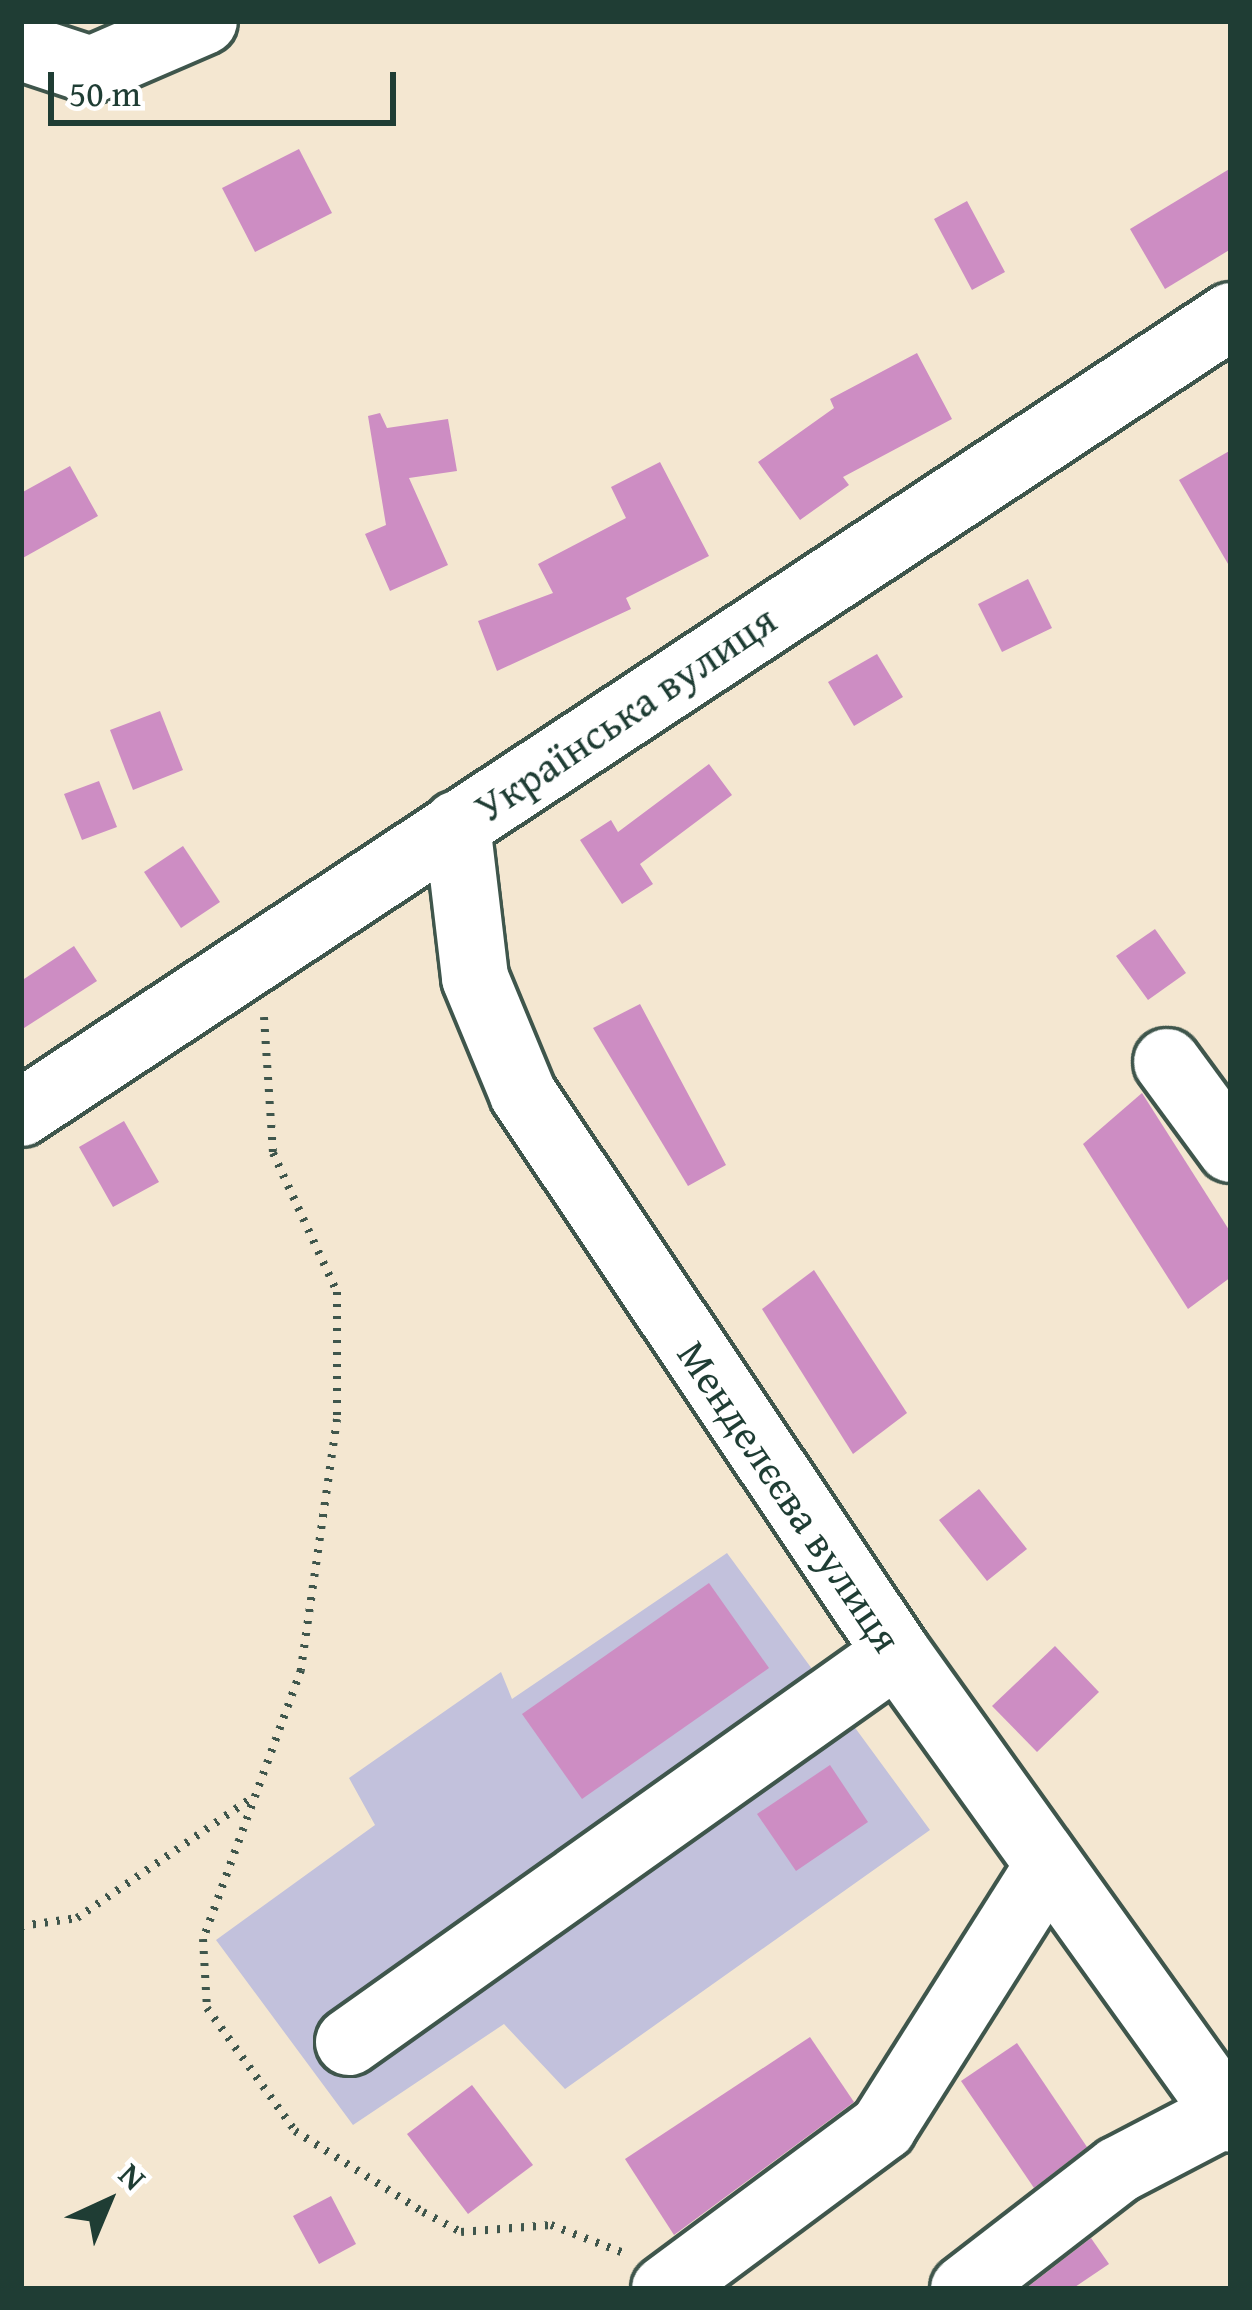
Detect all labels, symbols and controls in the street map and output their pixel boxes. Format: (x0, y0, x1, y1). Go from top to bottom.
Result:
scale bar (54, 48, 402, 122)
text: 50 m (69, 66, 141, 119)
street label: Українська вулиця (465, 594, 785, 832)
street label: Менделєєва вулиця (667, 1331, 913, 1661)
north arrow (48, 2142, 168, 2262)
text: N (108, 2151, 158, 2201)

